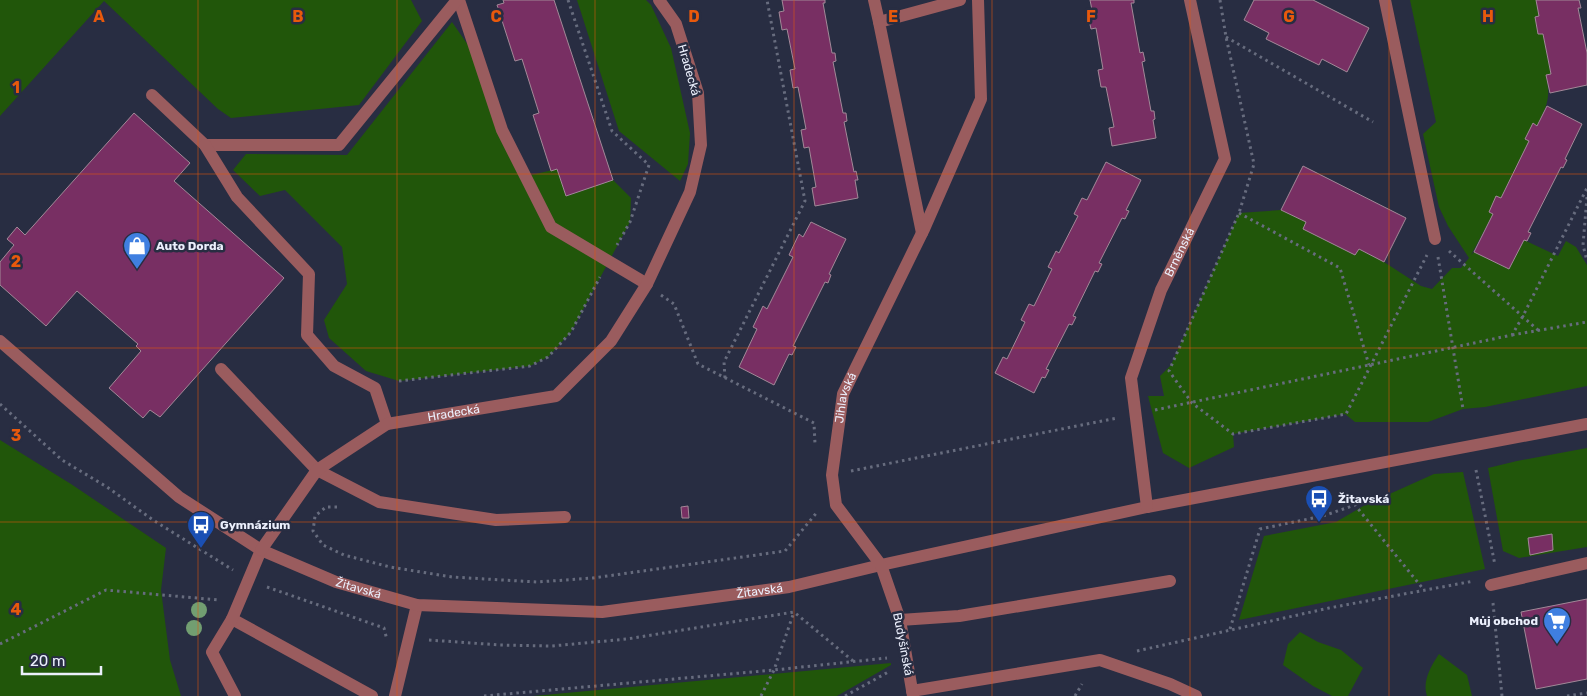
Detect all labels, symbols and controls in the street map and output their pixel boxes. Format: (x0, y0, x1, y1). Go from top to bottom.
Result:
text: A (93, 7, 105, 26)
text: B (292, 7, 304, 26)
text: C (490, 7, 502, 26)
text: D (688, 7, 700, 26)
text: E (888, 7, 898, 26)
text: F (1086, 7, 1096, 26)
text: G (1283, 7, 1295, 26)
text: H (1482, 7, 1494, 26)
street label: Hradecká (675, 43, 703, 97)
text: 1 (12, 78, 20, 97)
street label: Brněnská (1162, 225, 1197, 279)
shop icon: Auto Dorda (122, 231, 152, 270)
place label: Auto Dorda (156, 239, 224, 253)
text: 2 (11, 252, 21, 271)
street label: Jihlavská (832, 370, 859, 424)
street label: Hradecká (426, 402, 481, 424)
text: 3 (11, 426, 21, 445)
bus stop icon: Žitavská (1304, 484, 1334, 523)
place label: Žitavská (1338, 492, 1389, 506)
bus stop icon: Gymnázium (186, 510, 216, 549)
place label: Gymnázium (220, 518, 290, 532)
street label: Žitavská (334, 575, 383, 601)
street label: Žitavská (736, 581, 784, 601)
text: 4 (11, 600, 22, 619)
supermarket icon: Můj obchod (1542, 606, 1572, 645)
street label: Budyšínská (890, 611, 916, 677)
place label: Můj obchod (1469, 614, 1538, 628)
scale bar (22, 644, 101, 676)
text: 20 m (30, 652, 65, 670)

